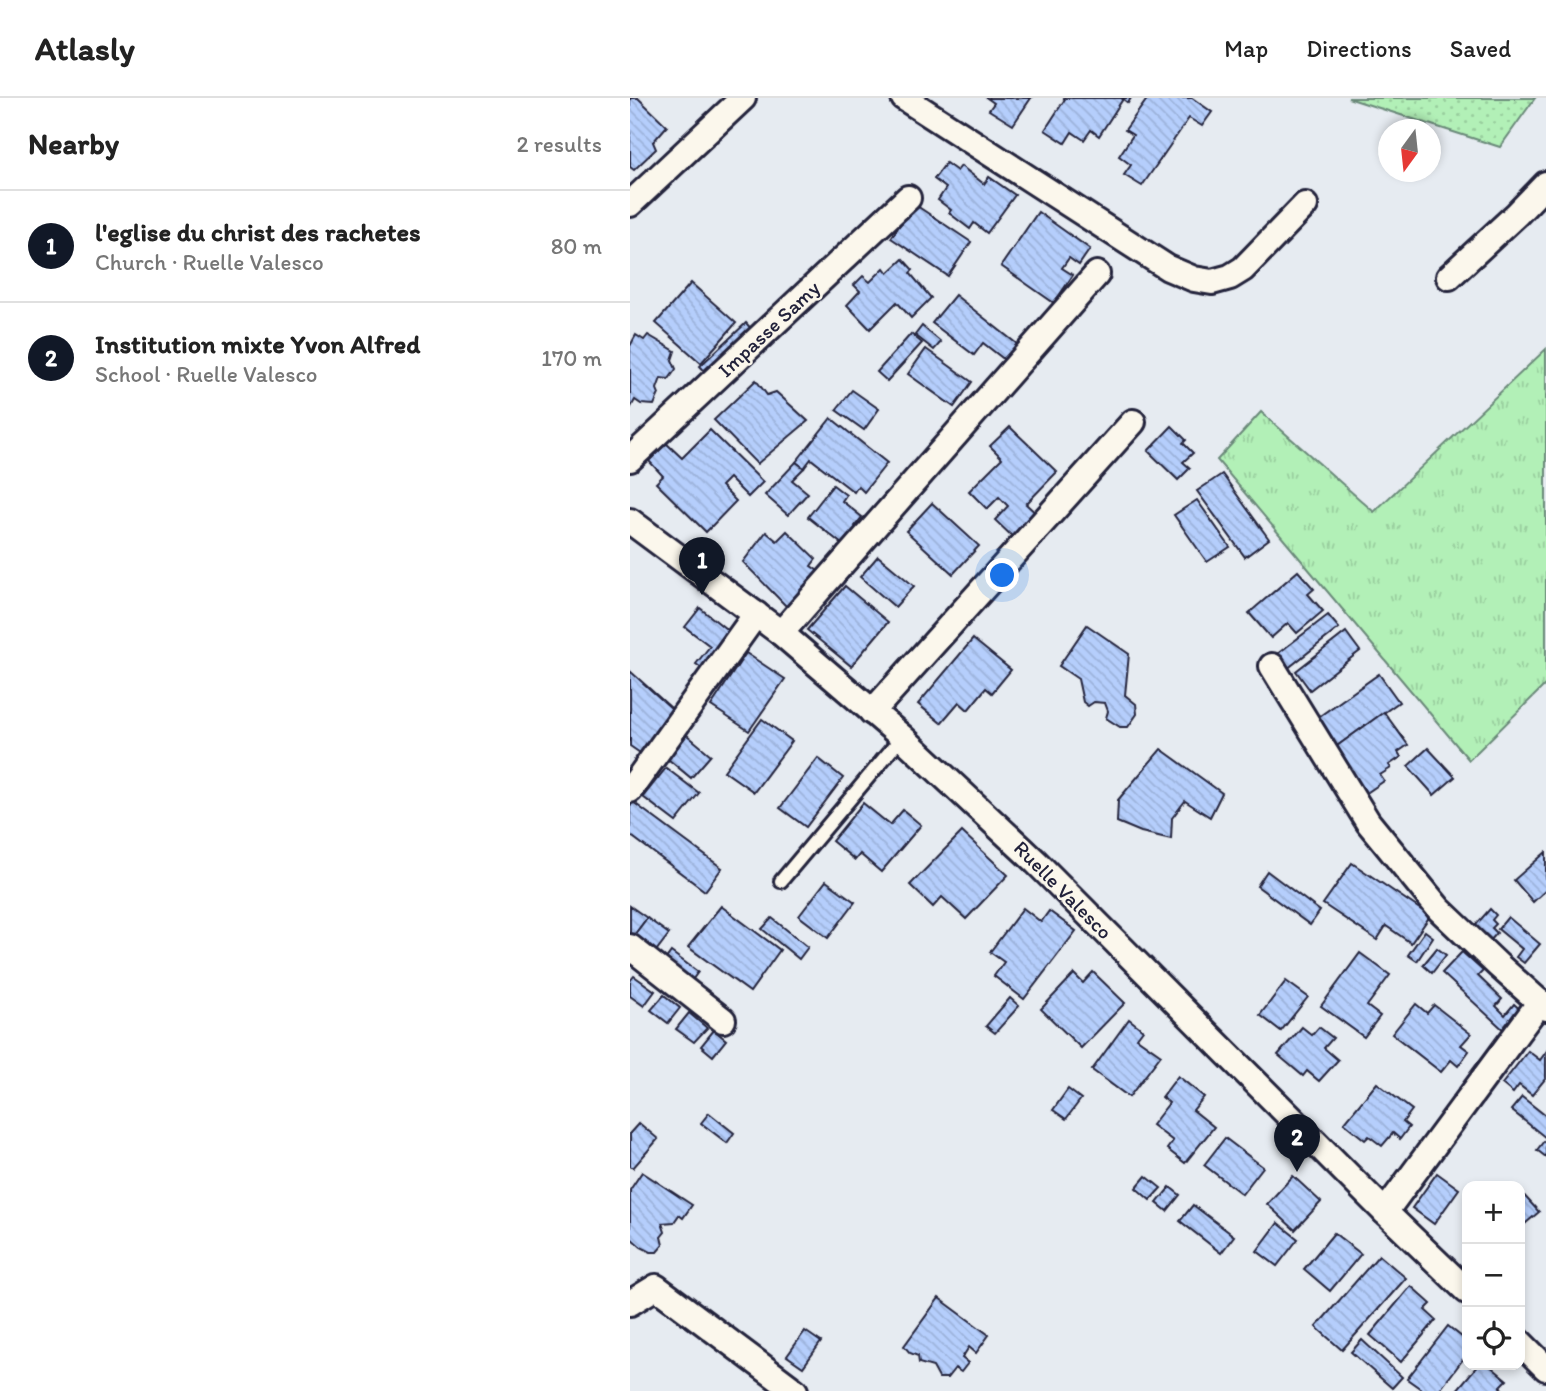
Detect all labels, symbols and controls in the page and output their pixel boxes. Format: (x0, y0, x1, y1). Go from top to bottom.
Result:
text: Atlasly (35, 29, 135, 68)
text: Map (1224, 34, 1268, 63)
text: Directions (1306, 34, 1412, 63)
text: Saved (1450, 34, 1511, 63)
north arrow (1378, 119, 1441, 182)
text: Nearby (28, 125, 119, 162)
text: 2 results (516, 130, 602, 158)
text: l'eglise du christ des rachetes (95, 216, 421, 248)
text: 1 (46, 232, 56, 260)
text: 80 m (551, 232, 602, 260)
text: Church · Ruelle Valesco (95, 248, 324, 276)
street label: Impasse Samy (713, 275, 825, 382)
text: Institution mixte Yvon Alfred (95, 328, 420, 360)
text: 2 (45, 344, 57, 372)
text: 170 m (541, 344, 602, 372)
text: School · Ruelle Valesco (95, 360, 318, 388)
pin: 1 (679, 537, 725, 595)
your location (985, 558, 1019, 592)
street label: Ruelle Valesco (1009, 835, 1118, 944)
pin: 2 (1274, 1114, 1320, 1172)
map controls (1462, 1181, 1525, 1370)
button: + (1462, 1181, 1525, 1244)
button: − (1462, 1244, 1525, 1307)
button: locate (1462, 1307, 1525, 1370)

